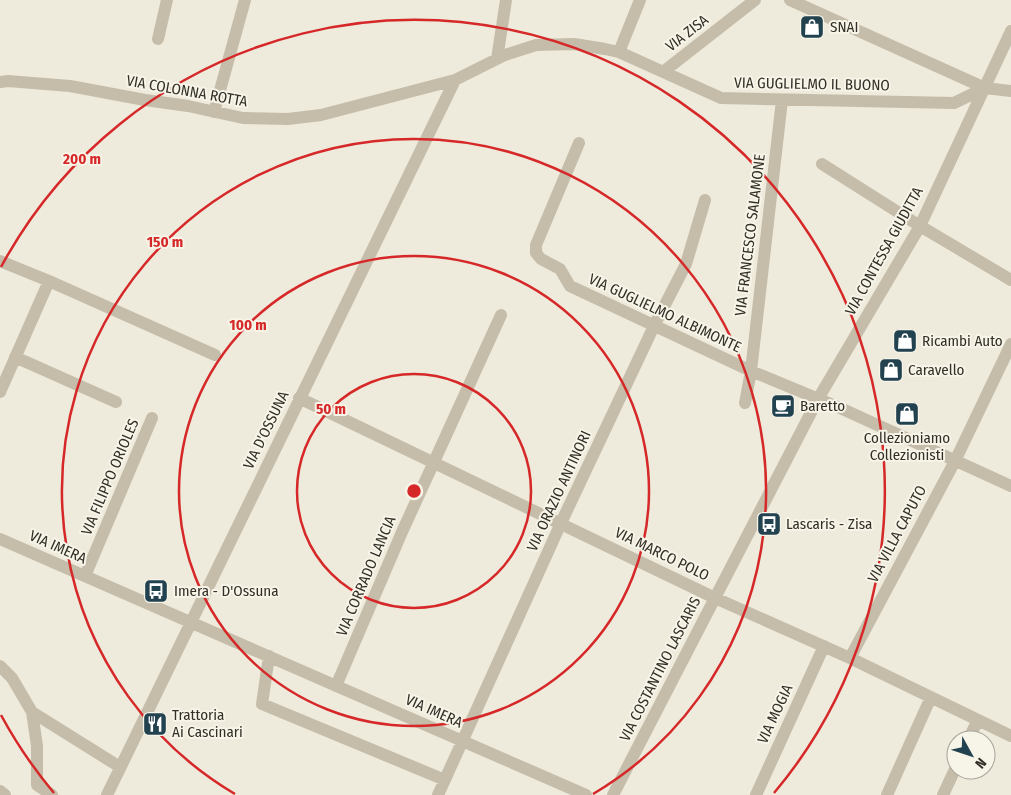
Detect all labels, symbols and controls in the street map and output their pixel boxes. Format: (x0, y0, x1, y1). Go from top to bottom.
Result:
street label: VIA ZISA (662, 11, 712, 55)
shop icon: SNAI (799, 14, 825, 40)
place label: SNAI (830, 18, 858, 36)
street label: VIA COLONNA ROTTA (125, 71, 249, 111)
street label: VIA GUGLIELMO IL BUONO (734, 74, 890, 94)
text: 200 m (62, 150, 101, 168)
street label: VIA FRANCESCO SALAMONE (731, 153, 769, 317)
street label: VIA CONTESSA GIUDITTA (841, 184, 927, 318)
text: 150 m (147, 233, 183, 251)
street label: VIA GUGLIELMO ALBIMONTE (586, 270, 744, 356)
text: 100 m (229, 316, 267, 334)
shop icon: Ricambi Auto (892, 328, 918, 354)
place label: Ricambi Auto (922, 332, 1003, 350)
shop icon: Caravello (878, 357, 904, 383)
place label: Caravello (908, 361, 965, 379)
street label: VIA D'OSSUNA (239, 388, 293, 472)
cafe icon: Baretto (770, 393, 796, 419)
place label: Baretto (800, 397, 845, 415)
text: 50 m (316, 400, 346, 418)
shop icon: Collezioniamo Collezionisti (894, 401, 920, 427)
street label: VIA FILIPPO ORIOLES (77, 416, 143, 538)
street label: VIA ORAZIO ANTINORI (523, 428, 595, 554)
place label: Collezioniamo Collezionisti (864, 429, 950, 464)
centre of rings (405, 482, 423, 500)
street label: VIA VILLA CAPUTO (864, 482, 930, 586)
bus stop icon: Lascaris - Zisa (756, 511, 782, 537)
street label: VIA CORRADO LANCIA (333, 513, 399, 639)
place label: Lascaris - Zisa (786, 515, 872, 533)
street label: VIA MARCO POLO (612, 523, 712, 585)
street label: VIA IMERA (27, 526, 89, 568)
bus stop icon: Imera - D'Ossuna (143, 578, 169, 604)
place label: Imera - D'Ossuna (174, 582, 279, 600)
street label: VIA COSTANTINO LASCARIS (616, 594, 704, 744)
street label: VIA MOGIA (753, 681, 797, 747)
street label: VIA IMERA (403, 690, 465, 732)
place label: Trattoria Ai Cascinari (172, 706, 243, 741)
restaurant icon: Trattoria Ai Cascinari (142, 711, 168, 737)
north arrow (946, 730, 996, 780)
text: N (971, 754, 990, 772)

